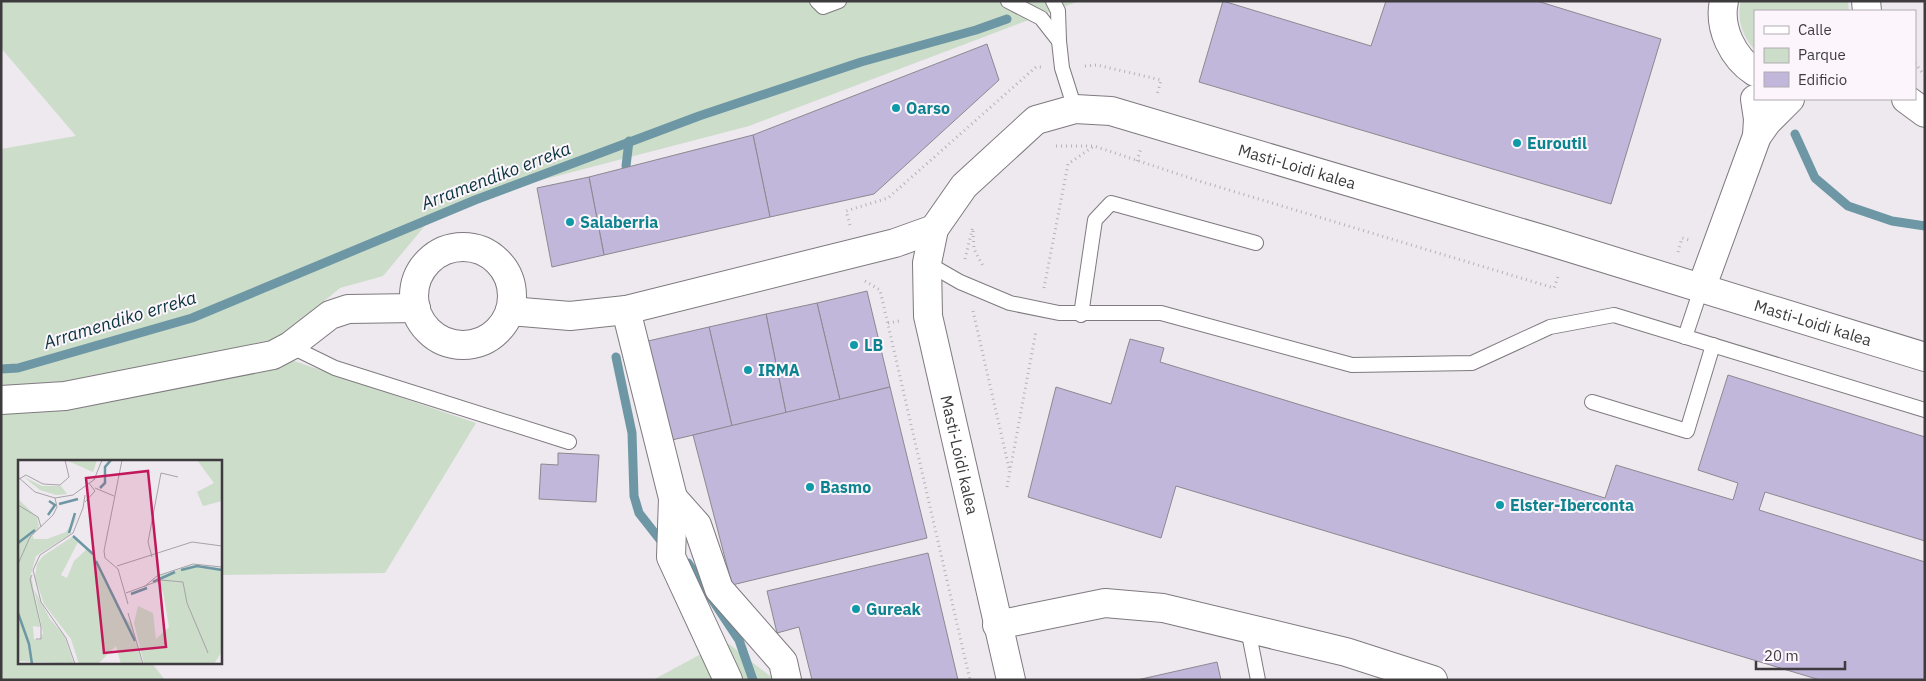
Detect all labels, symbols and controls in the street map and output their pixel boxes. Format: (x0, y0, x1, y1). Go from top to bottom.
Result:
legend (1754, 10, 1916, 100)
text: Calle (1798, 20, 1832, 39)
text: Parque (1798, 45, 1846, 64)
text: Edificio (1798, 70, 1847, 89)
place label: Oarso (906, 98, 950, 118)
marker: Oarso (890, 102, 902, 114)
place label: Euroutil (1527, 133, 1587, 153)
water label: Arramendiko erreka (417, 136, 574, 215)
marker: Euroutil (1511, 137, 1523, 149)
street label: Masti-Loidi kalea (1236, 139, 1359, 193)
place label: Salaberria (580, 212, 658, 232)
marker: Salaberria (564, 216, 576, 228)
water label: Arramendiko erreka (40, 285, 199, 354)
street label: Masti-Loidi kalea (1752, 295, 1875, 350)
place label: LB (864, 335, 883, 355)
marker: LB (848, 339, 860, 351)
place label: IRMA (758, 360, 800, 380)
marker: IRMA (742, 364, 754, 376)
street label: Masti-Loidi kalea (936, 393, 983, 517)
inset map (18, 460, 221, 664)
place label: Basmo (820, 477, 871, 497)
marker: Basmo (804, 481, 816, 493)
place label: Elster-Iberconta (1510, 495, 1634, 515)
marker: Elster-Iberconta (1494, 499, 1506, 511)
place label: Gureak (866, 599, 922, 619)
marker: Gureak (850, 603, 862, 615)
scale bar (1756, 638, 1845, 670)
text: 20 m (1764, 646, 1799, 665)

